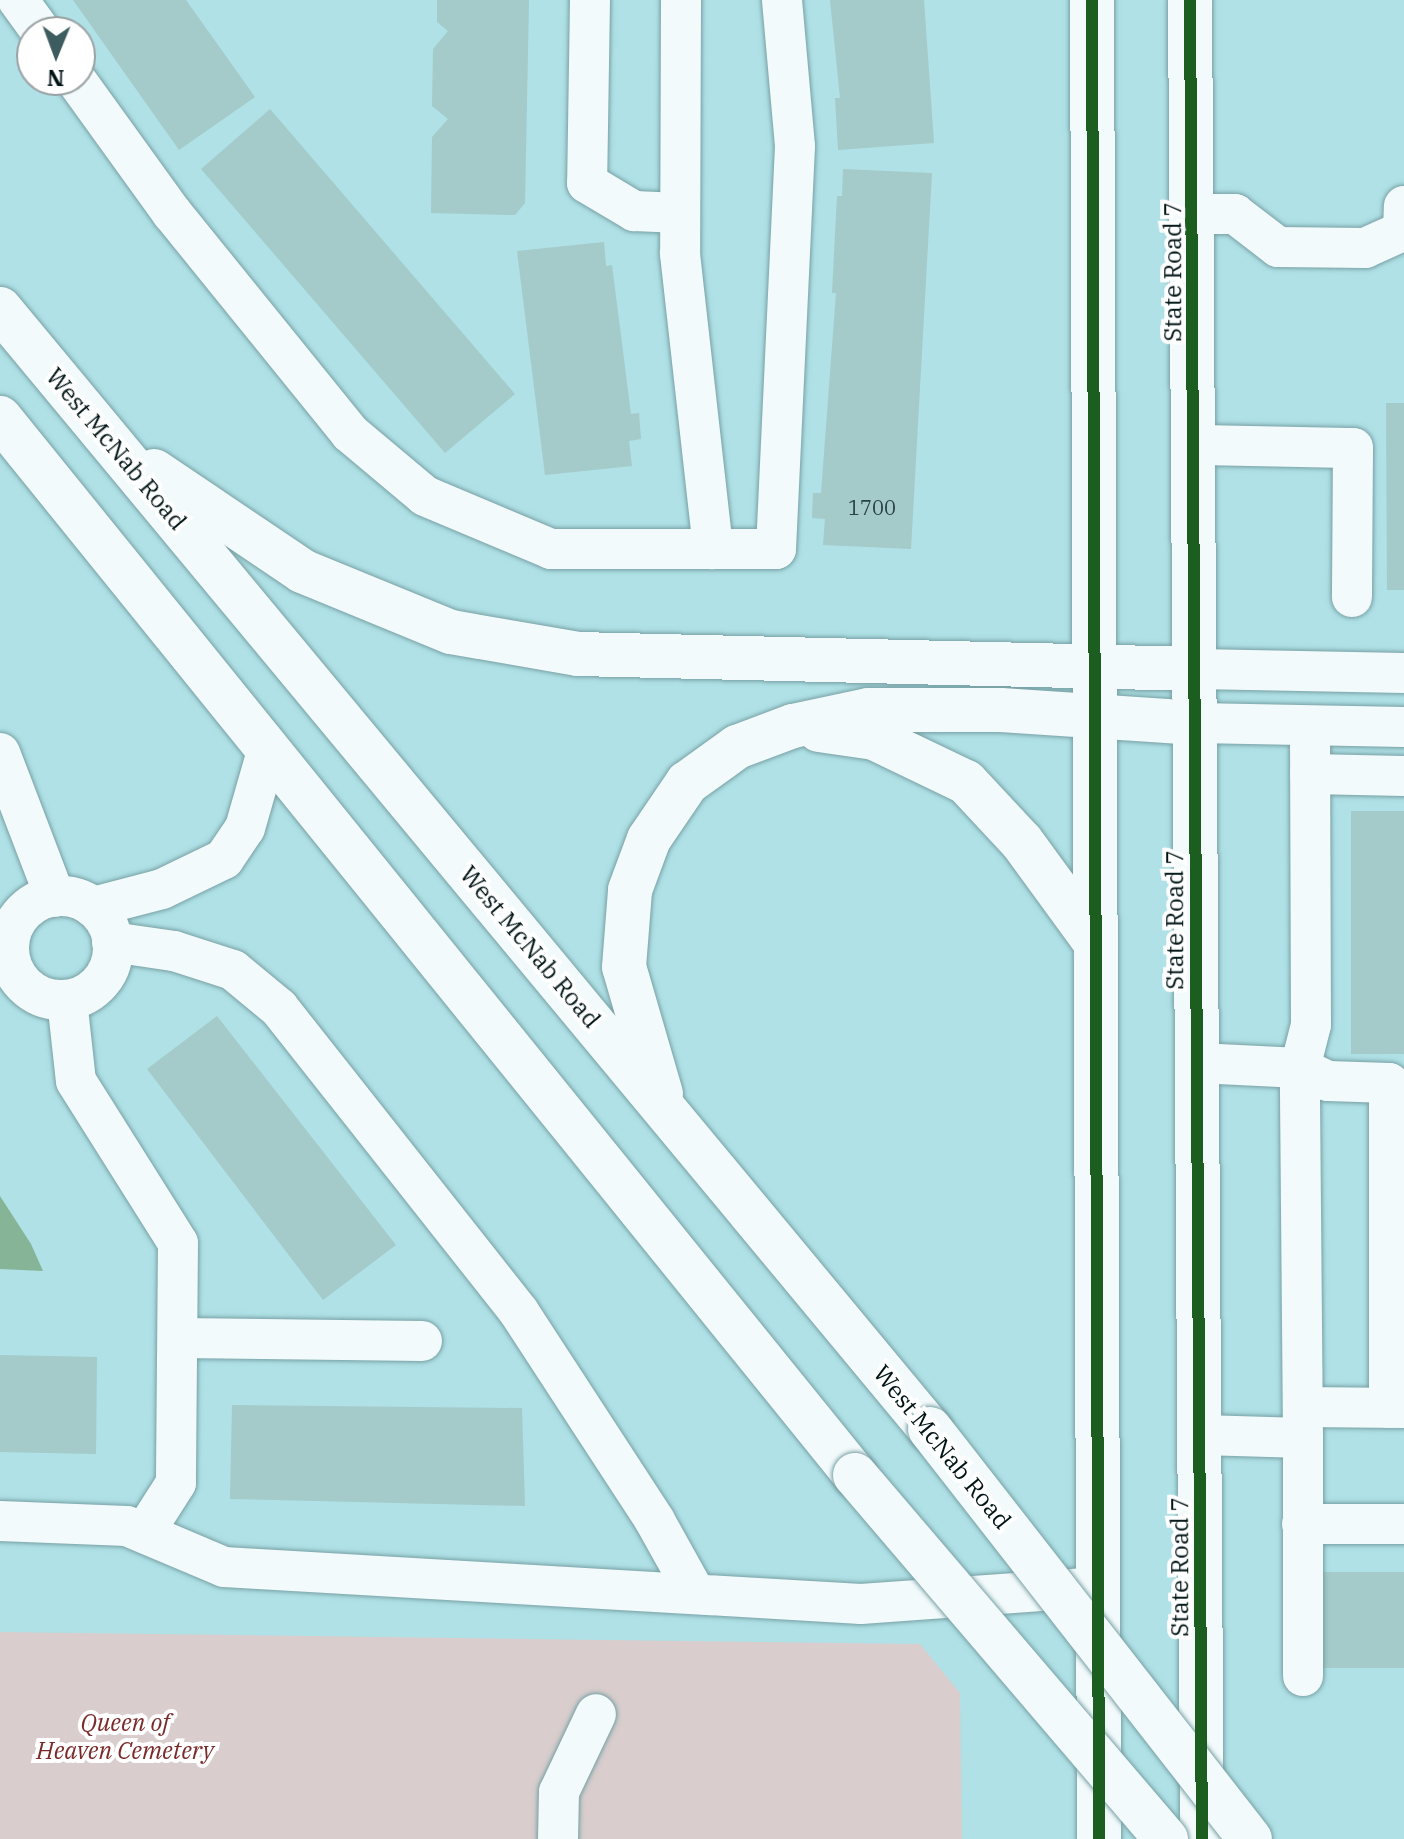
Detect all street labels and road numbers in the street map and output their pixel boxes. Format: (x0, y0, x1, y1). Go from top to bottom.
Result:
street label: State Road 7 (1159, 202, 1187, 342)
street label: West McNab Road (40, 362, 192, 536)
street label: State Road 7 (1161, 850, 1189, 990)
street label: West McNab Road (454, 860, 606, 1034)
street label: West McNab Road (867, 1359, 1017, 1535)
street label: State Road 7 (1166, 1497, 1194, 1637)

